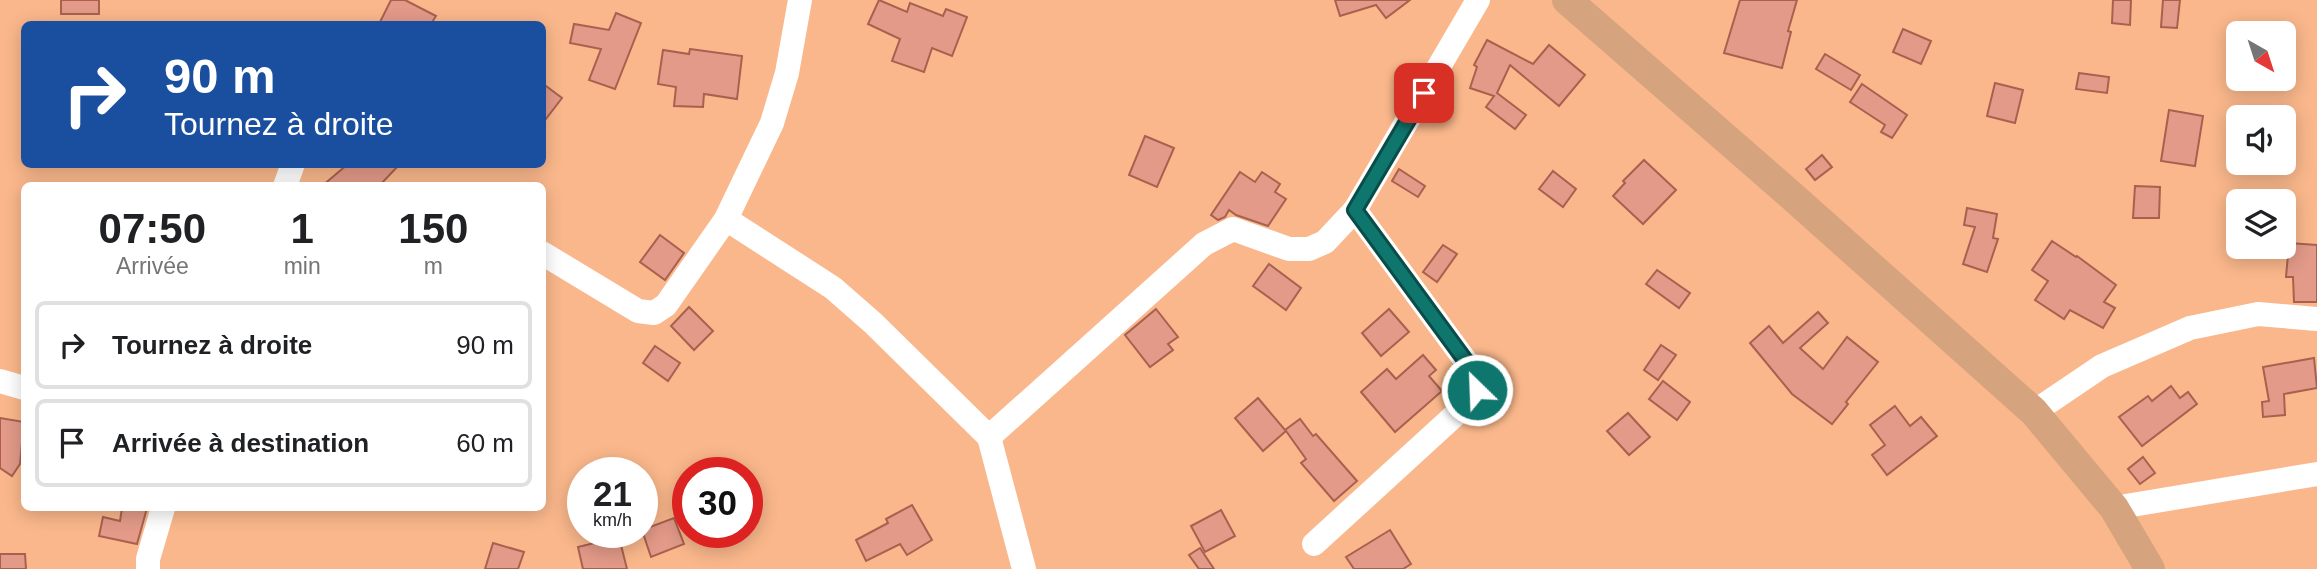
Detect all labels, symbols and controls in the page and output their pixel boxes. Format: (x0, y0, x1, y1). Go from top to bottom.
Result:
north arrow (2226, 21, 2296, 91)
map controls (2226, 21, 2296, 259)
icon: right (49, 49, 140, 140)
text: 90 m (164, 49, 276, 103)
pin (1394, 63, 1454, 123)
icon: arrive (1405, 74, 1443, 112)
button: sound (2226, 105, 2296, 175)
text: Tournez à droite (164, 106, 393, 142)
button: layers (2226, 189, 2296, 259)
text: 07:50 (99, 205, 206, 252)
text: 1 (290, 205, 314, 252)
text: 150 (398, 205, 468, 252)
text: Arrivée (116, 253, 189, 279)
text: min (284, 253, 321, 279)
text: m (424, 253, 443, 279)
icon: right (53, 326, 91, 364)
text: Tournez à droite (112, 330, 312, 360)
text: 90 m (456, 330, 514, 360)
position arrow (1440, 353, 1514, 427)
icon: arrive (53, 424, 91, 462)
text: Arrivée à destination (112, 428, 369, 458)
text: 60 m (456, 428, 514, 458)
speed limit sign: 30 (672, 457, 763, 548)
text: 21 (593, 474, 632, 513)
text: km/h (593, 510, 632, 530)

